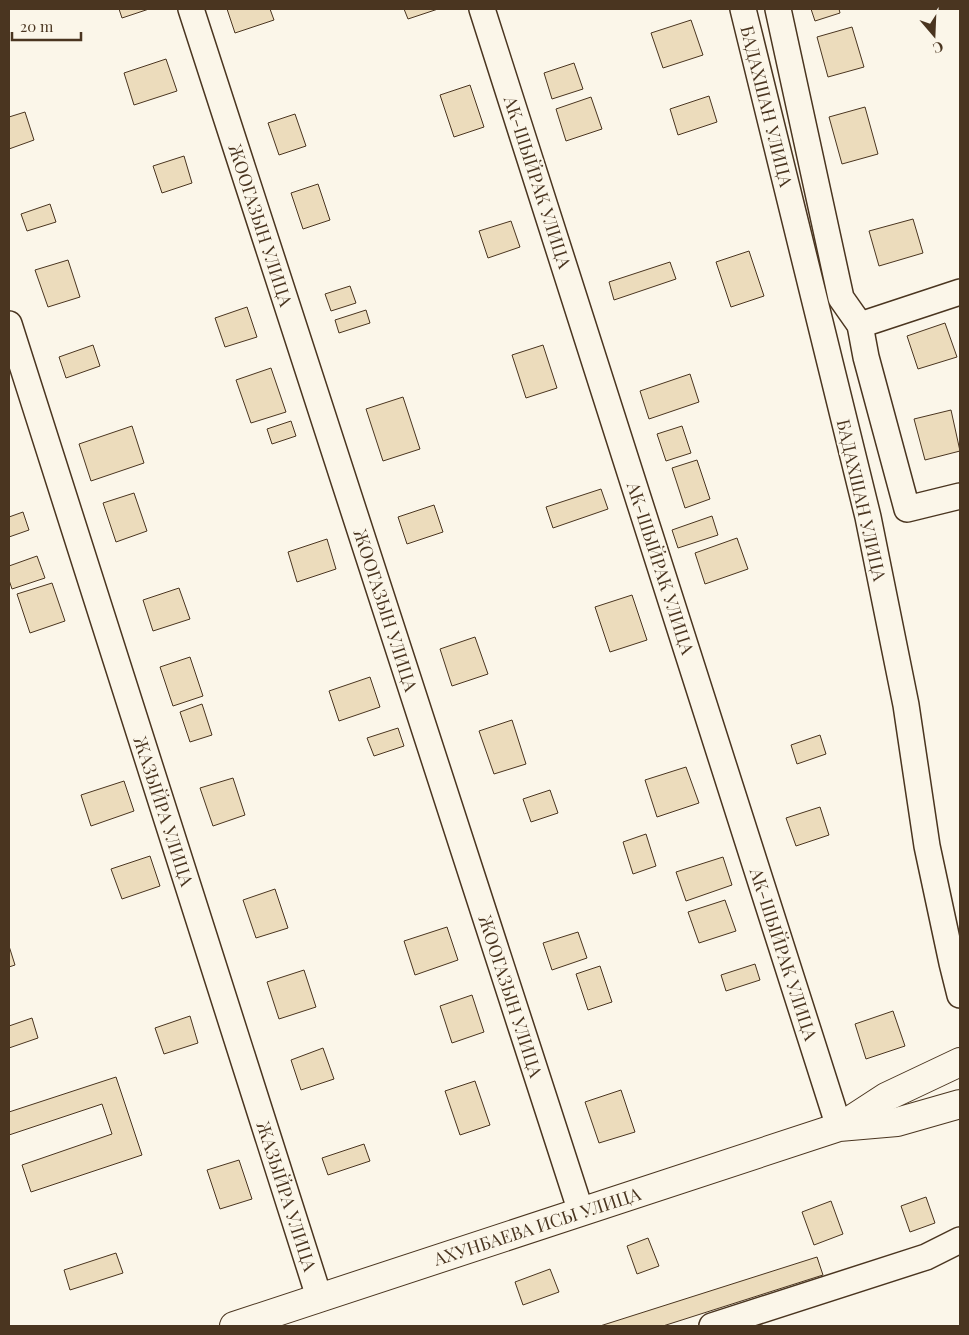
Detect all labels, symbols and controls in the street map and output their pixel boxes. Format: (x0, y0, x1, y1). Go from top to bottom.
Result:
scale bar (12, 10, 81, 42)
north arrow (909, 10, 959, 60)
text: 20 m (20, 16, 54, 36)
street label: БАДАХШАН УЛИЦА (735, 23, 799, 190)
text: С (931, 37, 946, 58)
street label: АК-ШЫЙРАК УЛИЦА (498, 92, 577, 272)
street label: ЖООГАЗЫН УЛИЦА (223, 141, 299, 310)
street label: БАДАХШАН УЛИЦА (832, 417, 892, 584)
street label: АК-ШЫЙРАК УЛИЦА (621, 478, 700, 658)
street label: ЖООГАЗЫН УЛИЦА (348, 526, 424, 695)
street label: ЖАЗЫЙРА УЛИЦА (128, 733, 200, 890)
street label: АК-ШЫЙРАК УЛИЦА (744, 864, 823, 1044)
street label: ЖООГАЗЫН УЛИЦА (473, 912, 549, 1081)
street label: ЖАЗЫЙРА УЛИЦА (251, 1118, 323, 1275)
street label: АХУНБАЕВА ИСЫ УЛИЦА (429, 1181, 644, 1271)

